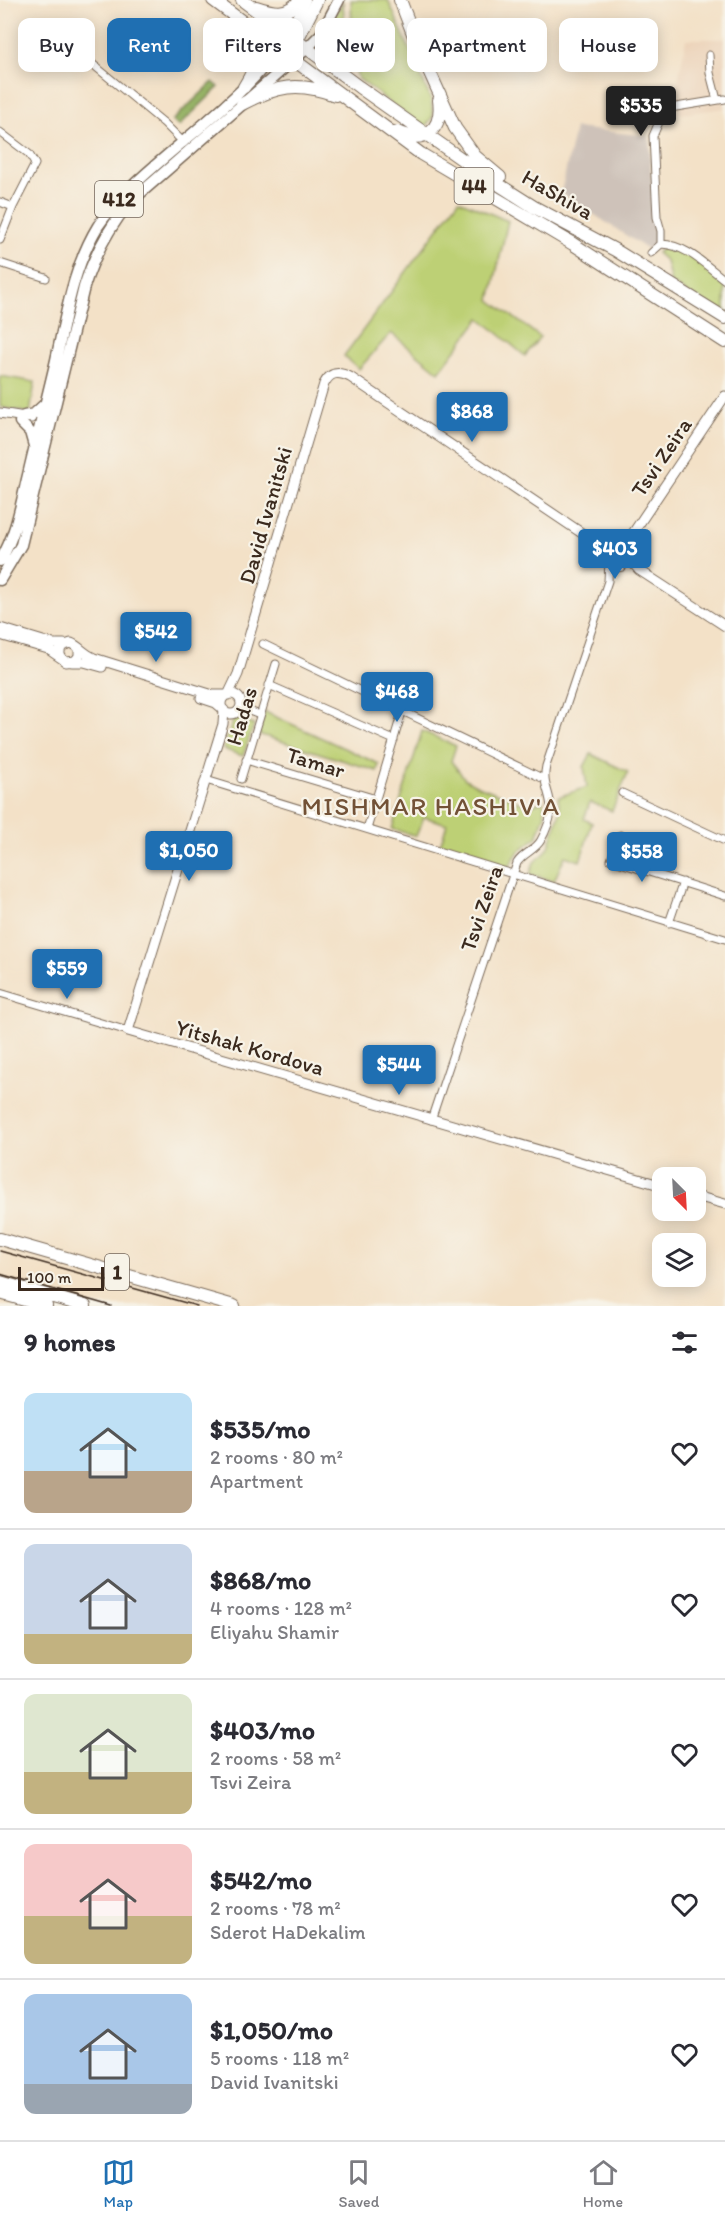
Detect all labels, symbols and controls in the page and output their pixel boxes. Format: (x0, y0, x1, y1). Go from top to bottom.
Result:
chip: Buy (18, 18, 95, 72)
chip: Rent (107, 18, 191, 72)
chip: Filters (203, 18, 303, 72)
chip: New (315, 18, 395, 72)
chip: Apartment (407, 18, 547, 72)
chip: House (559, 18, 658, 72)
pin: $535 (605, 86, 677, 137)
text: $535 (620, 93, 662, 117)
street label: HaShiva (517, 163, 599, 226)
road number: 44 (454, 168, 494, 204)
road number: 412 (95, 181, 143, 217)
pin: $868 (436, 392, 508, 443)
text: $868 (451, 399, 493, 423)
street label: Tsvi Zeira (625, 412, 698, 502)
street label: David Ivanitski (233, 443, 298, 587)
pin: $403 (579, 529, 651, 580)
text: $403 (592, 536, 638, 560)
pin: $542 (120, 612, 192, 663)
text: $542 (134, 619, 178, 643)
pin: $468 (361, 672, 433, 723)
text: $468 (375, 679, 419, 703)
street label: Hadas (220, 684, 263, 749)
street label: Tamar (284, 741, 349, 784)
district label: MISHMAR HASHIV'A (301, 790, 561, 822)
pin: $1,050 (140, 831, 238, 882)
pin: $558 (606, 832, 678, 883)
text: $1,050 (159, 838, 219, 862)
text: $558 (621, 839, 663, 863)
street label: Tsvi Zeira (454, 861, 509, 955)
pin: $559 (31, 949, 103, 1000)
text: $559 (46, 956, 88, 980)
street label: Yitshak Kordova (173, 1013, 327, 1082)
pin: $544 (363, 1045, 435, 1096)
text: $544 (377, 1052, 421, 1076)
north arrow (652, 1167, 706, 1221)
map controls (652, 1167, 706, 1287)
button: layers (652, 1233, 706, 1287)
road number: 1 (105, 1254, 129, 1290)
scale bar (18, 1264, 104, 1292)
text: 100 m (27, 1268, 71, 1287)
text: 9 homes (24, 1326, 116, 1358)
icon: filters (668, 1326, 701, 1359)
text: $535/mo (210, 1413, 311, 1445)
icon: home (72, 1417, 144, 1489)
icon: heart (668, 1437, 701, 1470)
text: 2 rooms · 80 m² (210, 1445, 343, 1469)
text: Apartment (210, 1469, 303, 1493)
text: $868/mo (210, 1564, 311, 1596)
icon: home (72, 1568, 144, 1640)
icon: heart (668, 1588, 701, 1621)
text: 4 rooms · 128 m² (210, 1596, 352, 1620)
text: Eliyahu Shamir (210, 1620, 339, 1644)
text: $403/mo (210, 1714, 315, 1746)
icon: home (72, 1718, 144, 1790)
icon: heart (668, 1738, 701, 1771)
text: 2 rooms · 58 m² (210, 1746, 341, 1770)
text: Tsvi Zeira (210, 1770, 291, 1794)
text: $542/mo (210, 1864, 312, 1896)
icon: home (72, 1868, 144, 1940)
icon: heart (668, 1888, 701, 1921)
text: 2 rooms · 78 m² (210, 1896, 341, 1920)
text: Sderot HaDekalim (210, 1920, 366, 1944)
text: $1,050/mo (210, 2014, 333, 2046)
icon: home (72, 2018, 144, 2090)
icon: heart (668, 2038, 701, 2071)
text: 5 rooms · 118 m² (210, 2046, 349, 2070)
text: David Ivanitski (210, 2070, 339, 2094)
tab: Map (102, 2156, 135, 2211)
tab: Saved (338, 2156, 379, 2211)
tab: Home (583, 2156, 623, 2211)

